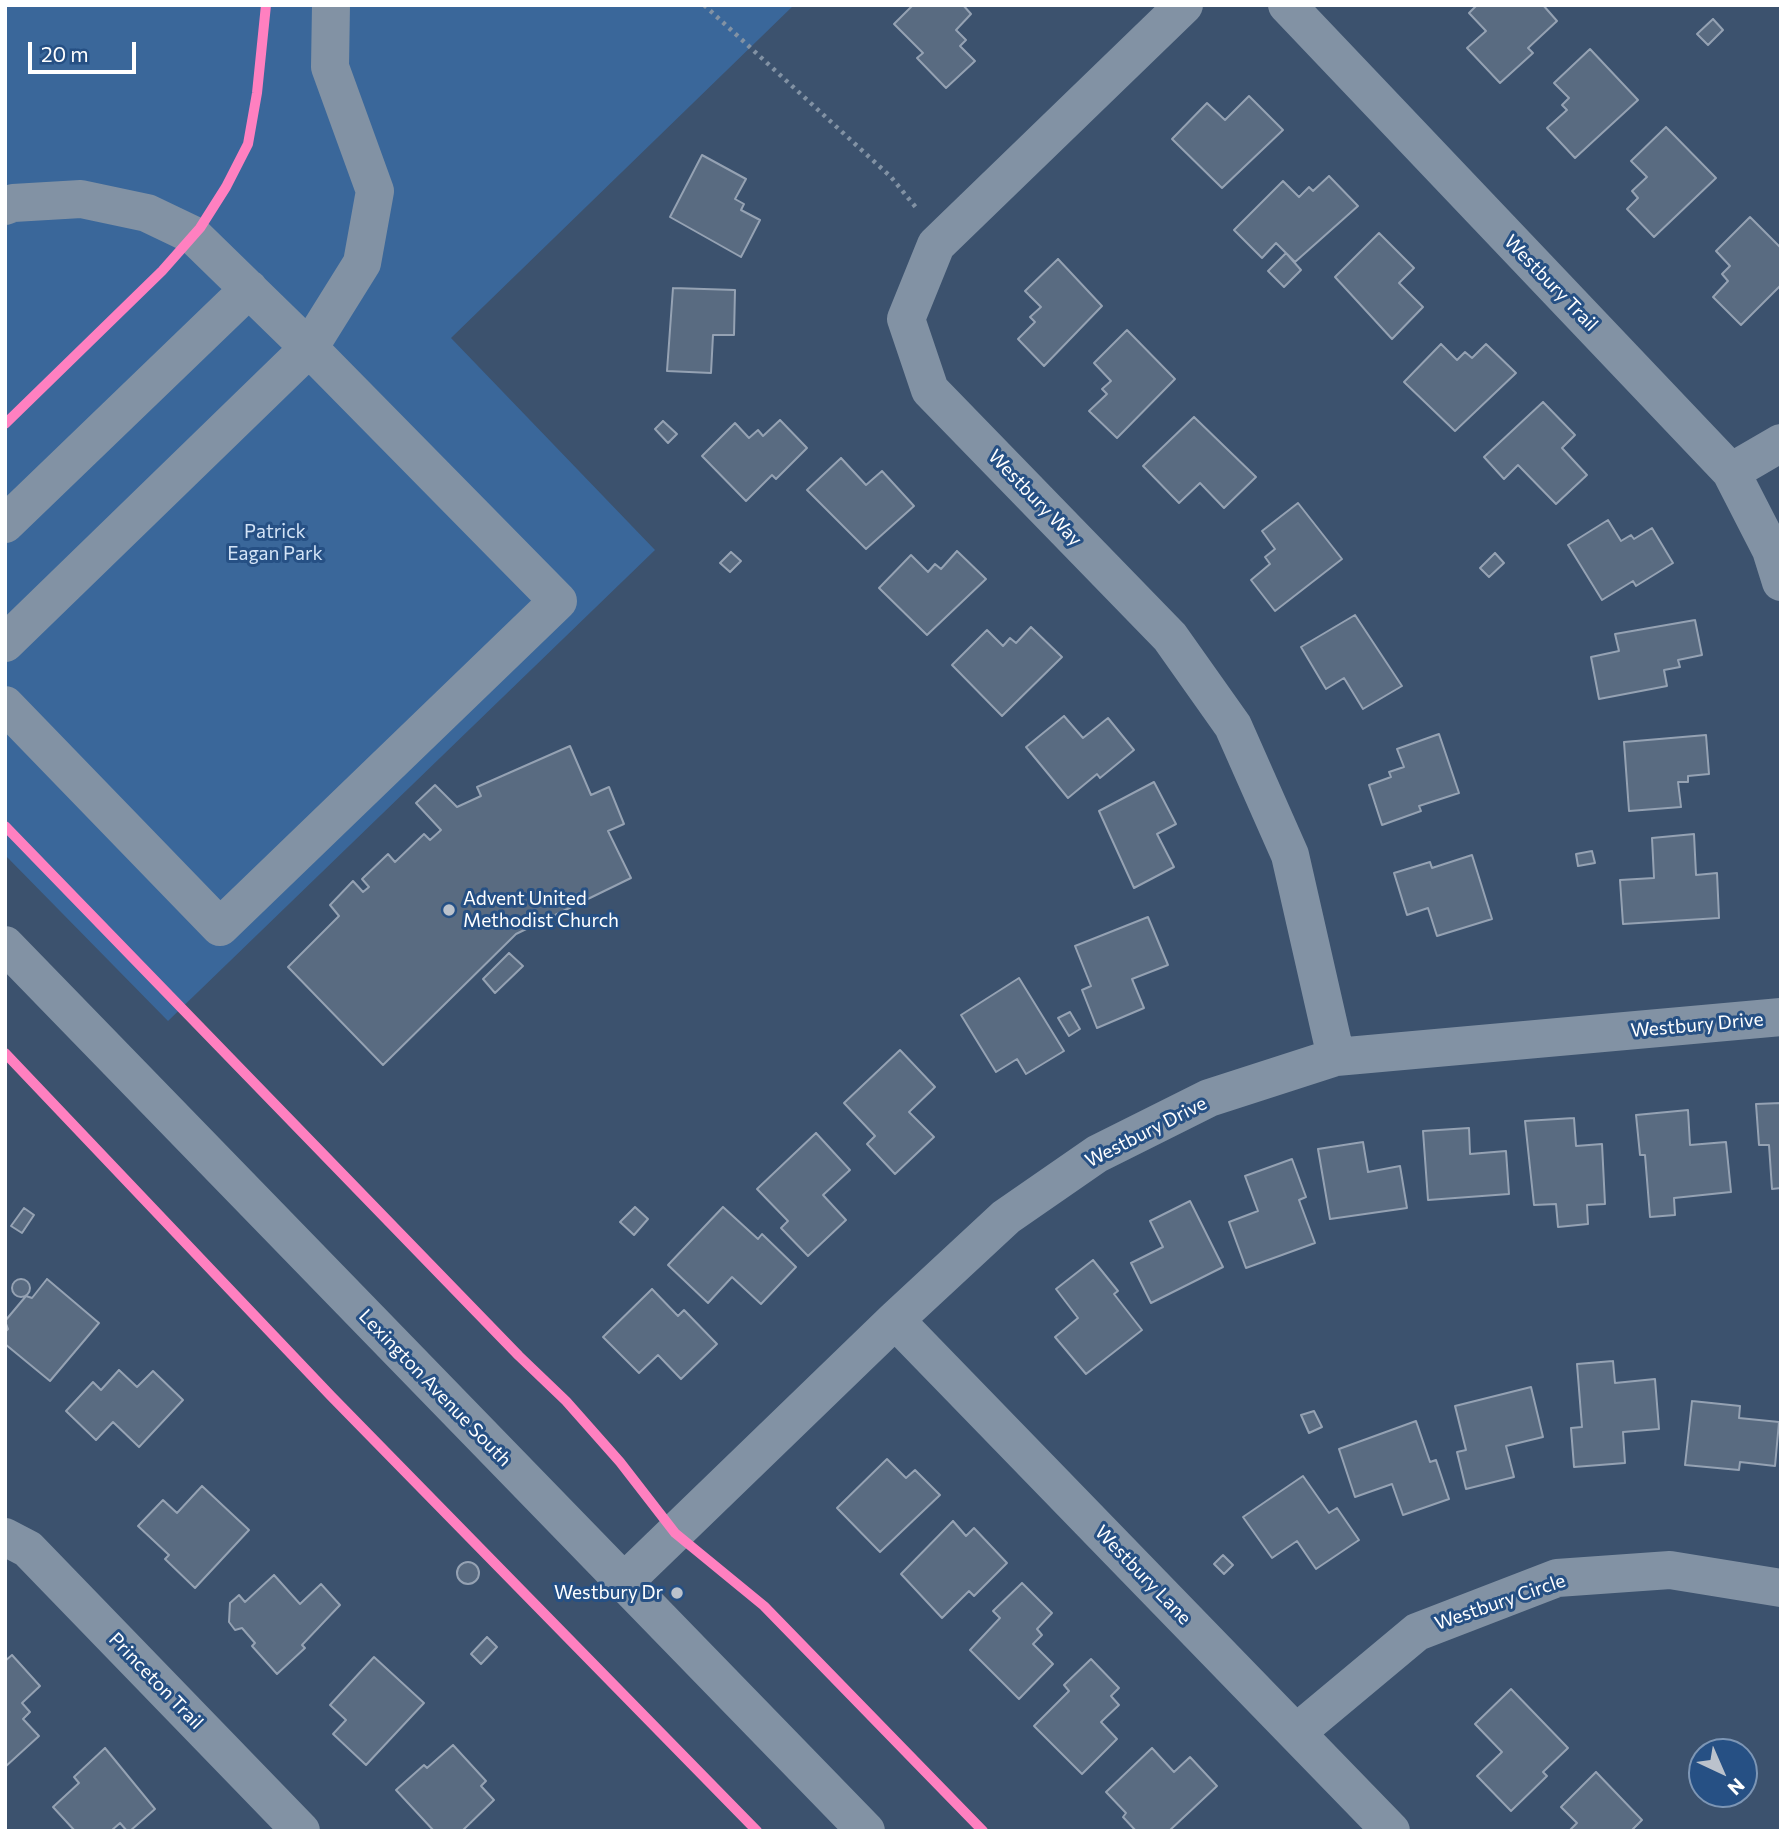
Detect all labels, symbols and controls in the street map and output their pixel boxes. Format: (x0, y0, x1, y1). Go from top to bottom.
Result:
scale bar (32, 28, 140, 72)
text: 20 m (41, 41, 89, 66)
street label: Westbury Trail (1499, 230, 1603, 336)
street label: Westbury Way (983, 445, 1087, 551)
park label: Patrick Eagan Park (227, 521, 323, 565)
place label: Advent United Methodist Church (463, 888, 619, 932)
marker: Advent United Methodist Church (441, 902, 457, 918)
street label: Westbury Drive (1630, 1008, 1764, 1042)
street label: Westbury Drive (1081, 1092, 1211, 1172)
street label: Lexington Avenue South (354, 1305, 516, 1471)
street label: Westbury Lane (1090, 1521, 1196, 1629)
street label: Westbury Circle (1432, 1569, 1568, 1635)
place label: Westbury Dr (554, 1582, 663, 1604)
marker: Westbury Dr (669, 1585, 685, 1601)
street label: Princeton Trail (104, 1628, 208, 1734)
north arrow (1688, 1738, 1758, 1808)
text: N (1723, 1774, 1750, 1800)

